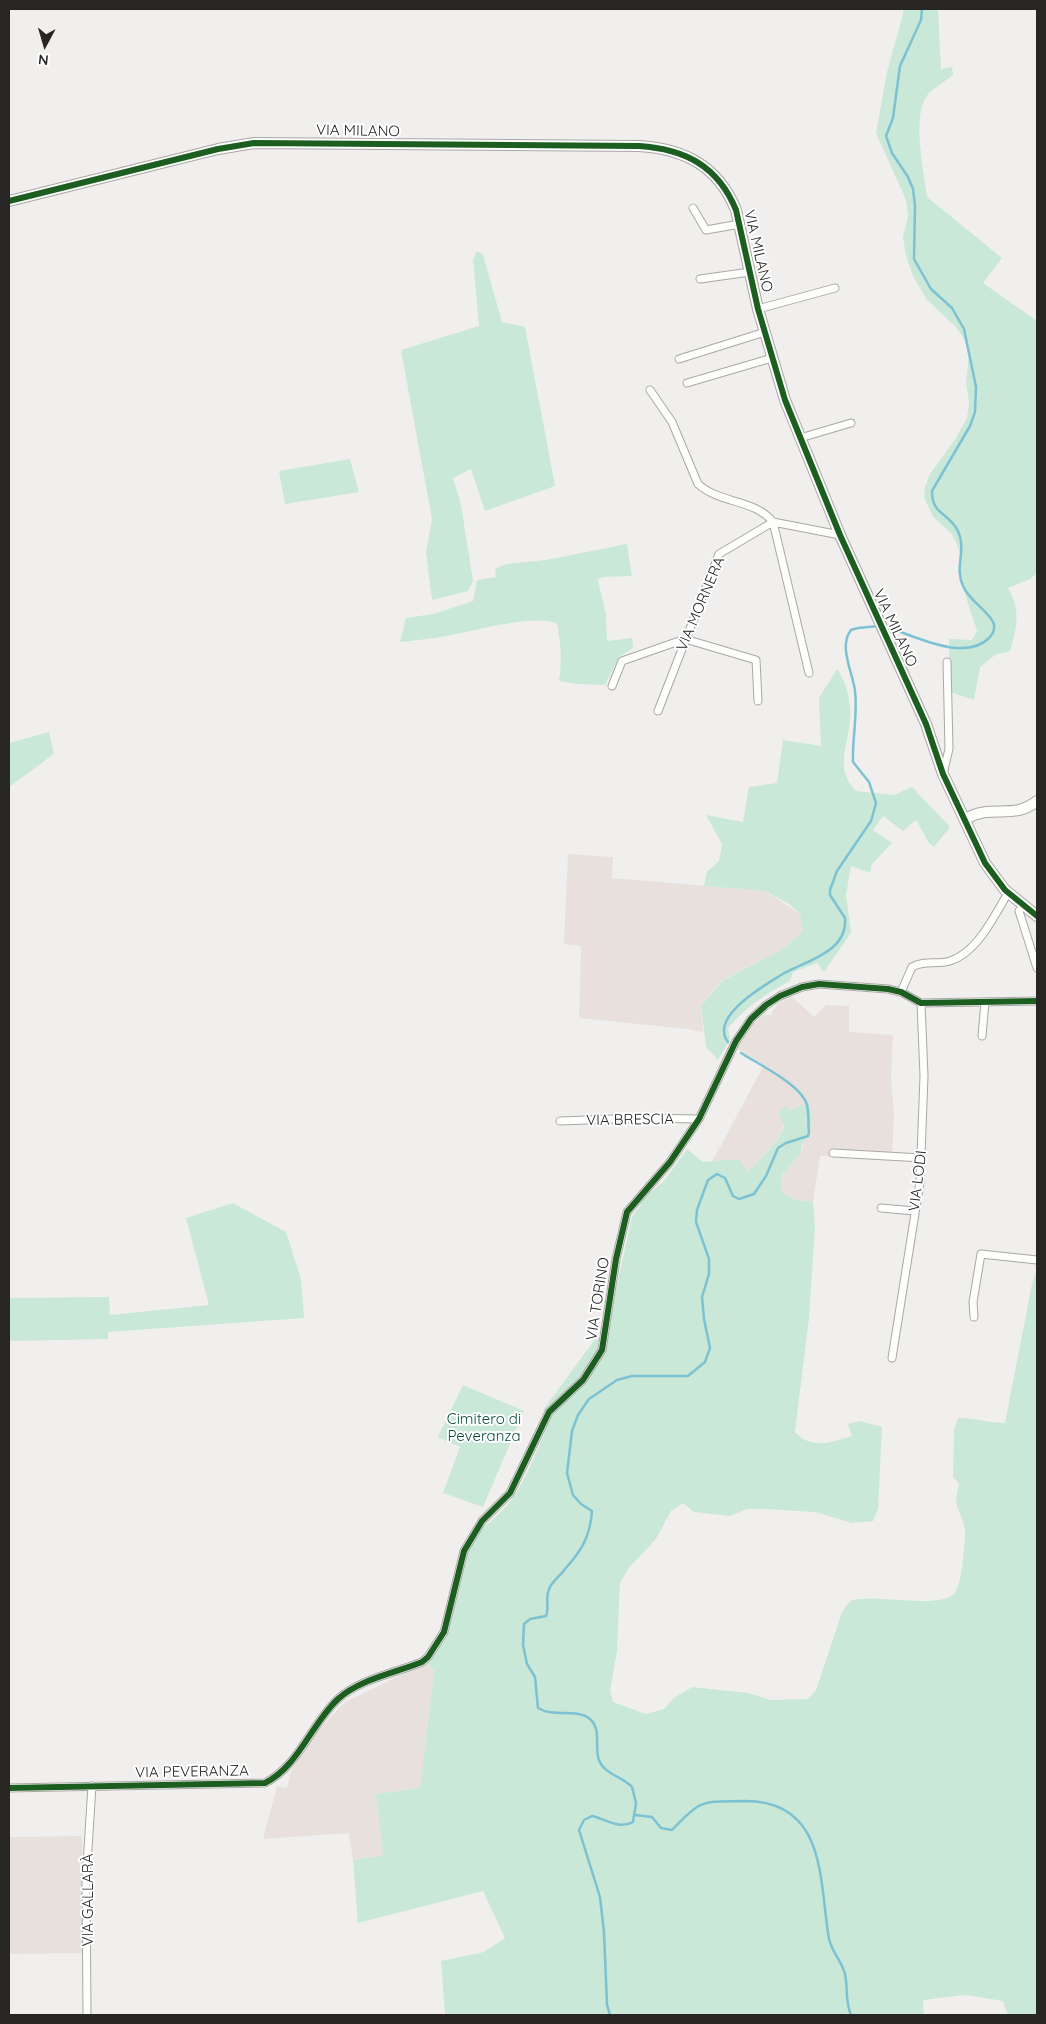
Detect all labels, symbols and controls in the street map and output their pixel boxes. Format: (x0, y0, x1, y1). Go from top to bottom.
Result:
north arrow (20, 20, 70, 70)
text: N (37, 50, 50, 69)
street label: VIA MILANO (316, 121, 400, 141)
street label: VIA MILANO (740, 208, 776, 294)
street label: VIA MORNERA (673, 554, 729, 654)
street label: VIA MILANO (869, 586, 921, 670)
street label: VIA BRESCIA (586, 1110, 674, 1130)
street label: VIA LODI (905, 1149, 931, 1213)
street label: VIA TORINO (583, 1256, 613, 1342)
park label: Cimitero di Peveranza (447, 1410, 521, 1445)
street label: VIA PEVERANZA (135, 1762, 249, 1782)
street label: VIA GALLARÀ (79, 1853, 97, 1947)

